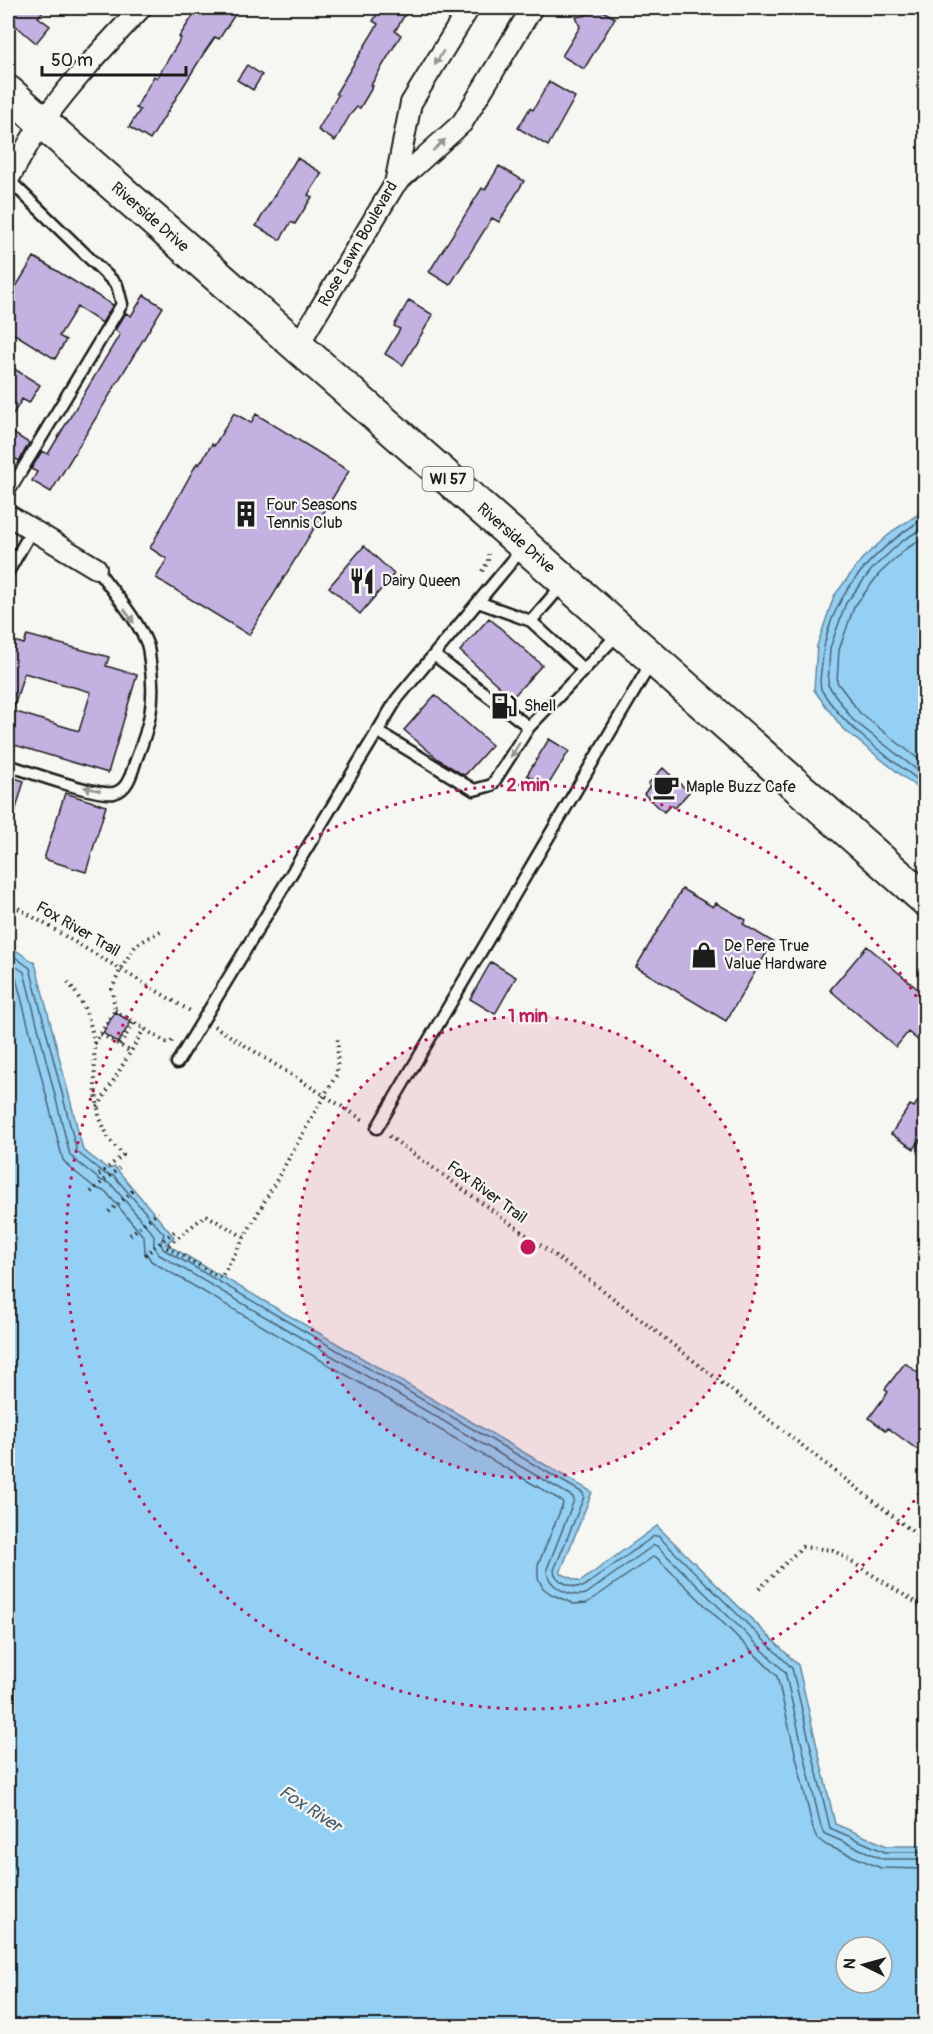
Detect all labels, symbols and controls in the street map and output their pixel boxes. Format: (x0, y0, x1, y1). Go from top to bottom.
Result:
scale bar (42, 39, 186, 77)
text: 50 m (51, 49, 93, 72)
one-way arrow (433, 50, 444, 66)
one-way arrow (431, 138, 446, 152)
street label: Riverside Drive (107, 178, 193, 256)
street label: Rose Lawn Boulevard (314, 178, 402, 310)
road number: WI 57 (422, 467, 474, 491)
place label: Four Seasons Tennis Club (266, 495, 357, 533)
building icon: Four Seasons Tennis Club (231, 499, 261, 529)
street label: Riverside Drive (473, 499, 559, 577)
restaurant icon: Dairy Queen (347, 566, 377, 596)
place label: Dairy Queen (382, 571, 461, 591)
one-way arrow (123, 607, 135, 623)
fuel station icon: Shell (489, 691, 519, 721)
place label: Shell (524, 696, 556, 716)
one-way arrow (509, 741, 520, 758)
cafe icon: Maple Buzz Cafe (651, 772, 681, 802)
text: 2 min (506, 774, 550, 797)
place label: Maple Buzz Cafe (686, 777, 796, 797)
one-way arrow (83, 784, 102, 794)
street label: Fox River Trail (32, 897, 124, 961)
place label: De Pere True Value Hardware (724, 936, 827, 974)
shop icon: De Pere True Value Hardware (689, 940, 719, 970)
text: 1 min (508, 1005, 548, 1028)
street label: Fox River Trail (443, 1156, 531, 1228)
centre of rings (518, 1237, 538, 1257)
water label: Fox River (274, 1780, 348, 1839)
north arrow (834, 1935, 894, 1995)
text: N (840, 1957, 861, 1970)

